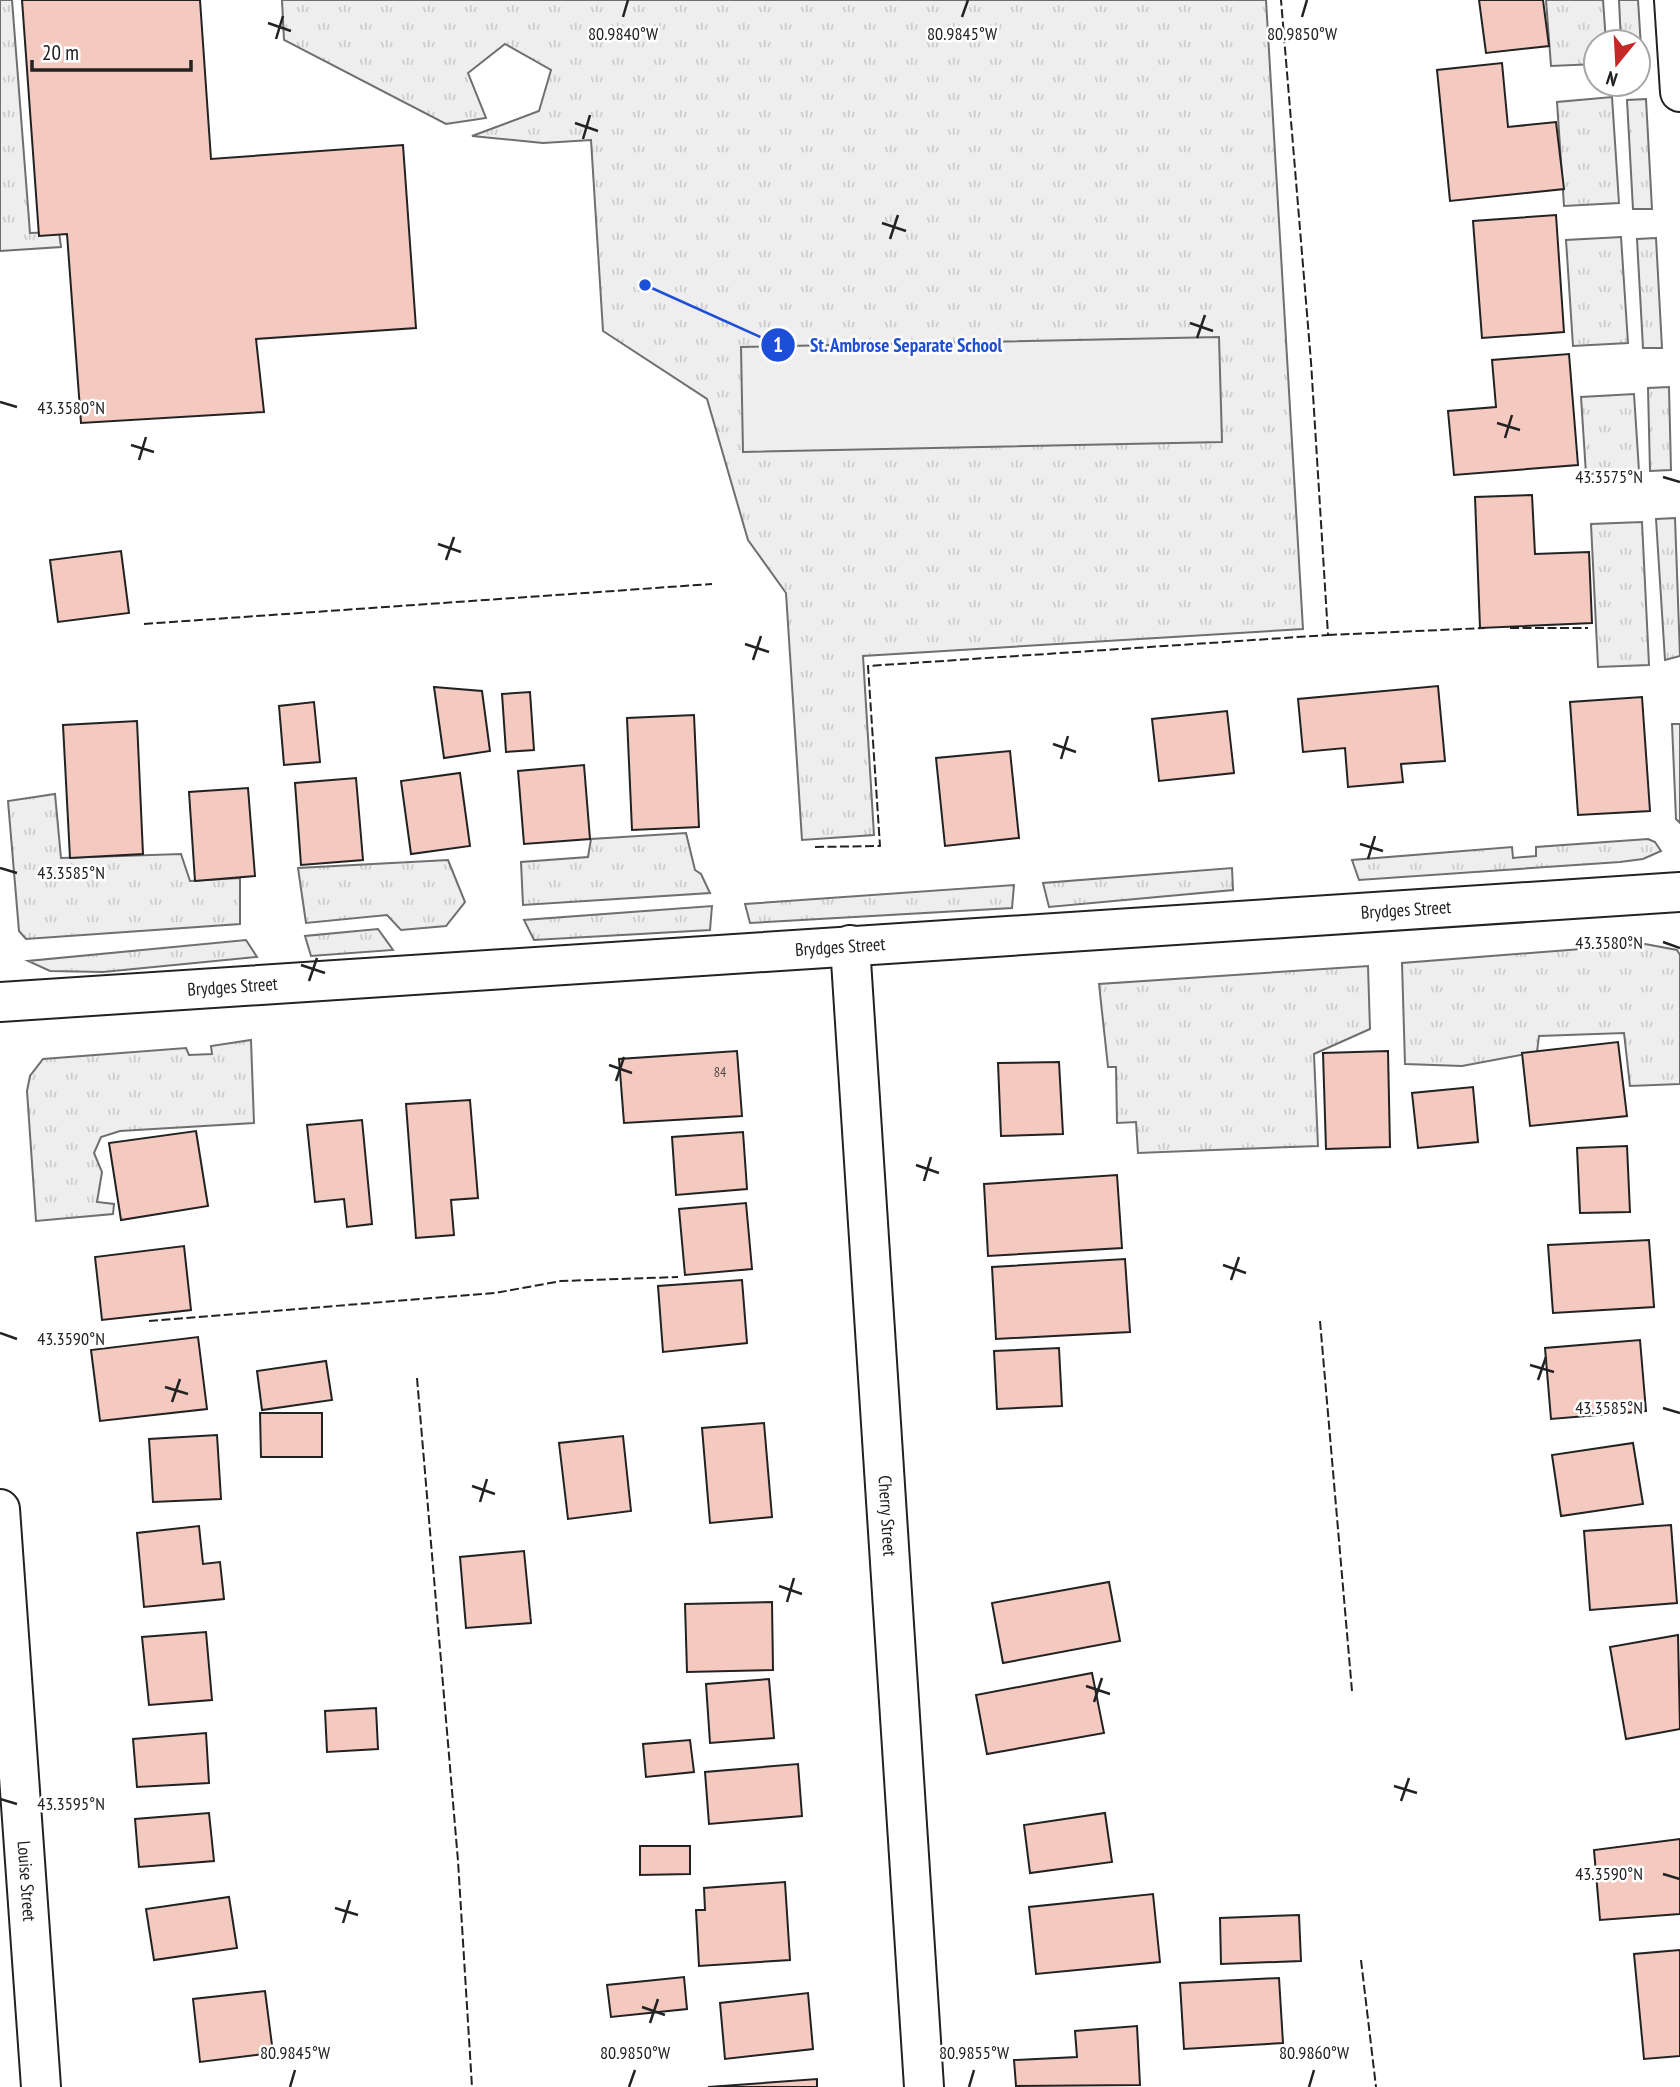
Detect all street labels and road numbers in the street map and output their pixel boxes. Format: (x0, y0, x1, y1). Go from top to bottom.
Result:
street label: Brydges Street (1360, 895, 1452, 924)
street label: Brydges Street (794, 932, 886, 961)
street label: Brydges Street (187, 972, 278, 1001)
street label: Cherry Street (873, 1475, 902, 1557)
street label: Louise Street (13, 1840, 41, 1922)

